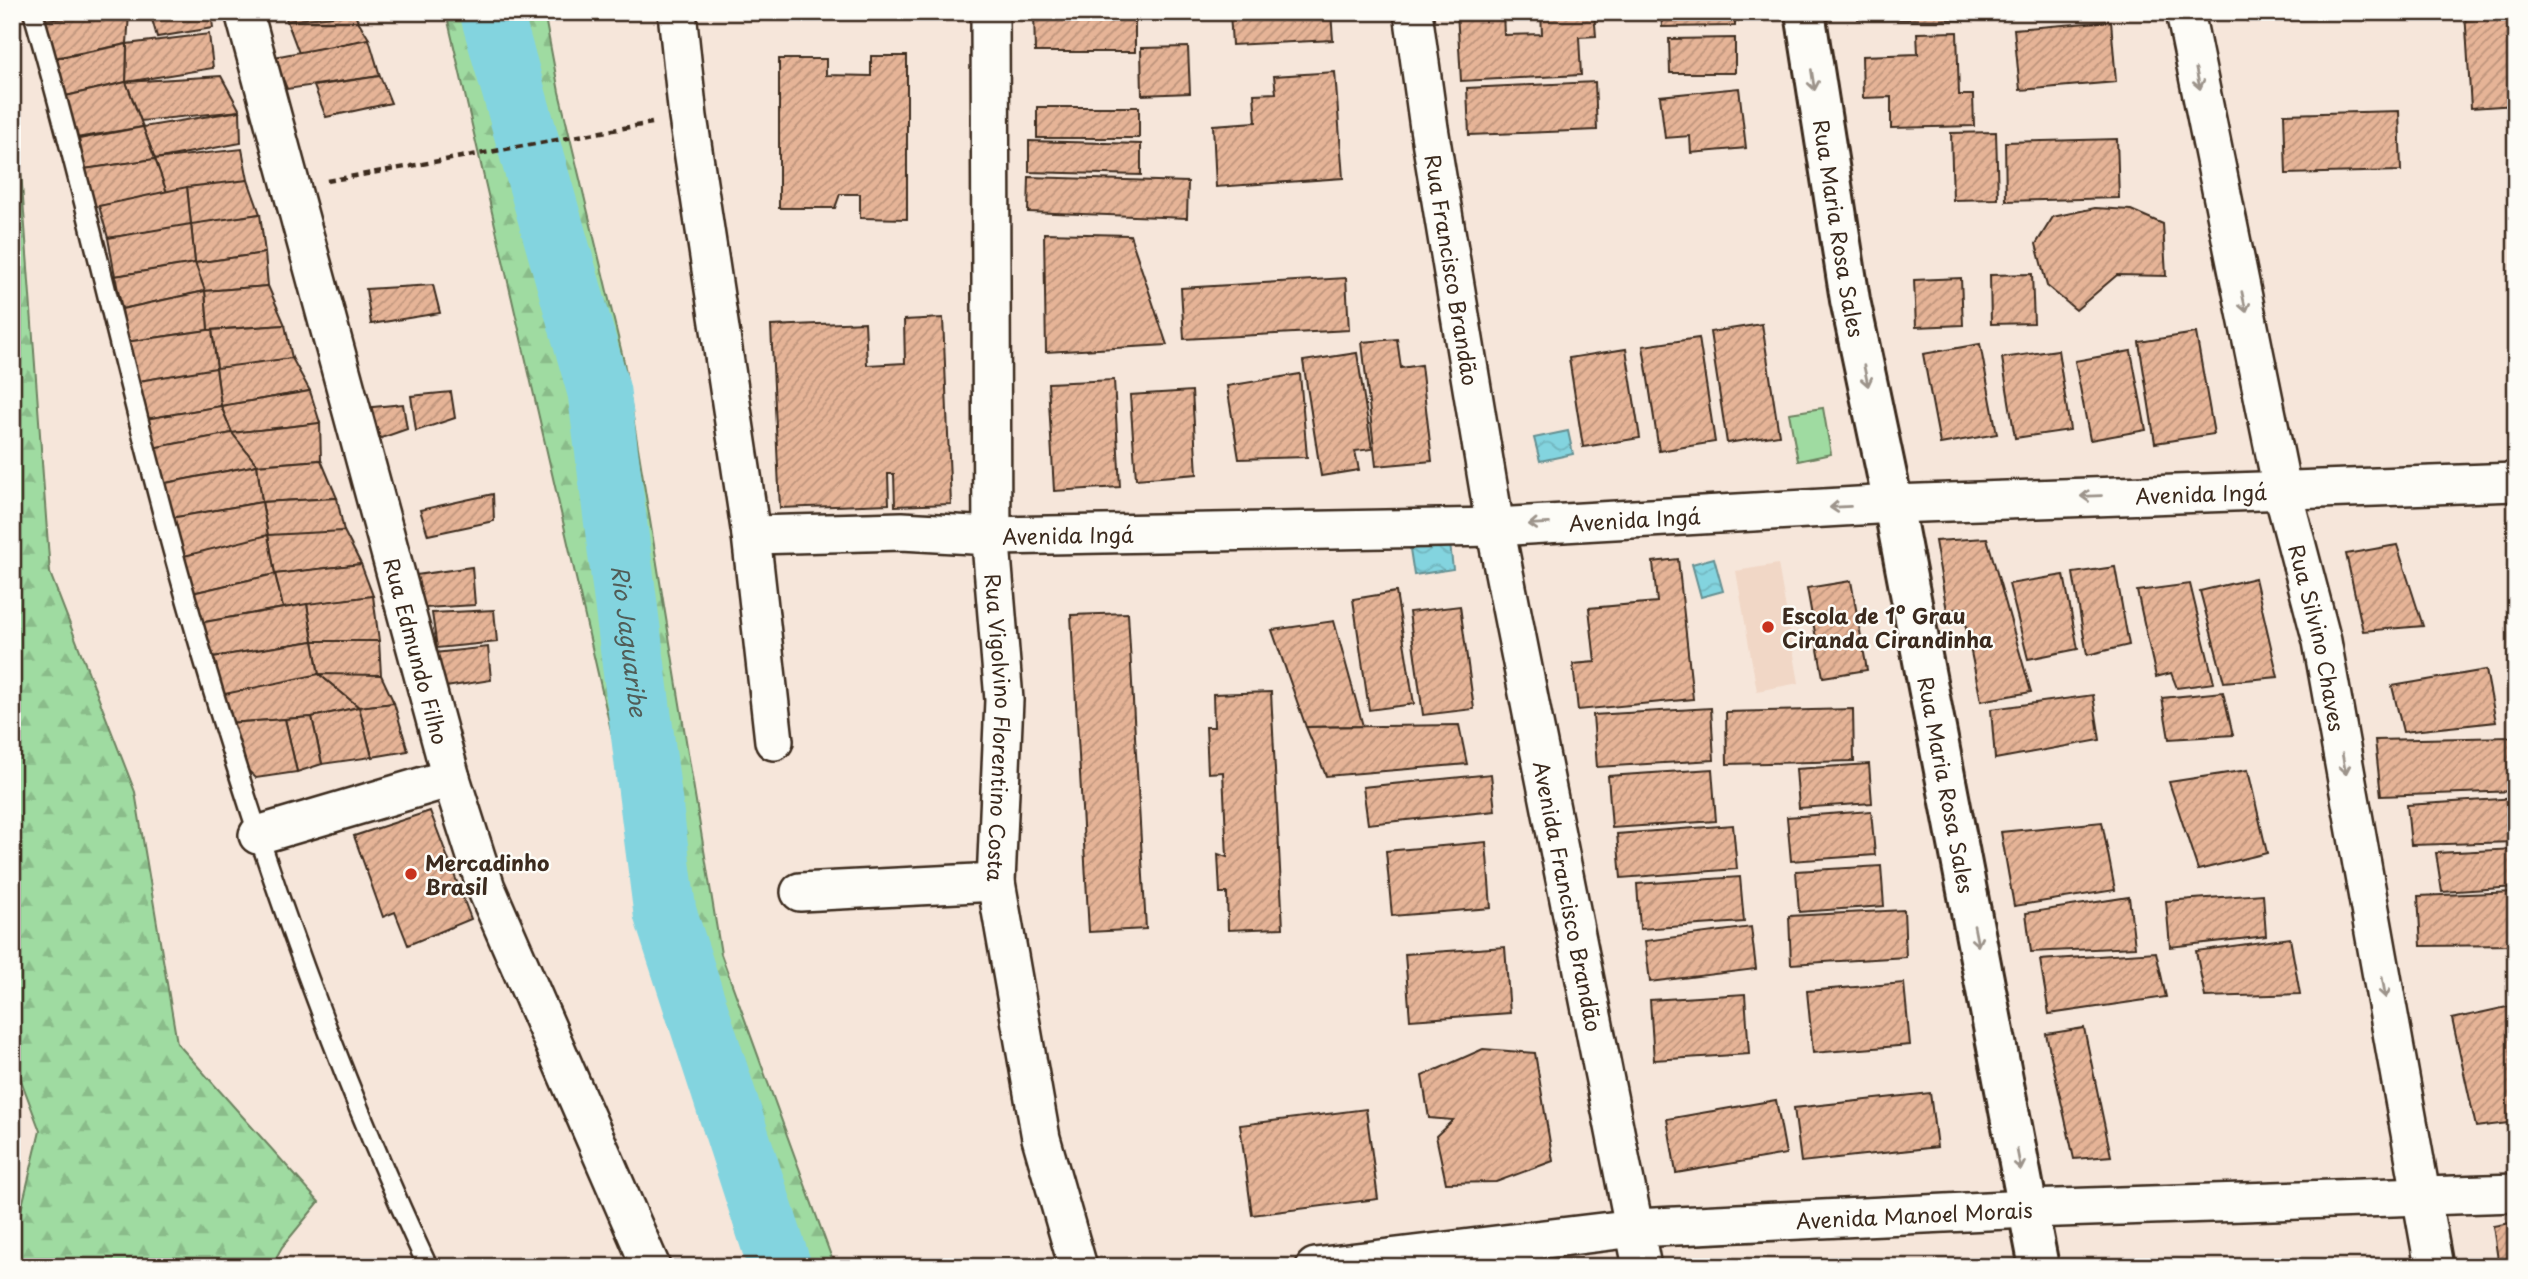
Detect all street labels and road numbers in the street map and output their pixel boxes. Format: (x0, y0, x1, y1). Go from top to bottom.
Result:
street label: Rua Maria Rosa Sales (1806, 117, 1873, 340)
street label: Rua Francisco Brandão (1418, 152, 1487, 388)
street label: Avenida Ingá (2135, 475, 2268, 511)
street label: Avenida Ingá (1568, 499, 1701, 539)
street label: Avenida Ingá (1002, 517, 1134, 552)
street label: Rua Silvino Chaves (2281, 541, 2354, 734)
street label: Rua Edmundo Filho (376, 554, 457, 748)
street label: Rua Vigolvino Florentino Costa (978, 572, 1020, 882)
street label: Rua Maria Rosa Sales (1910, 674, 1983, 896)
street label: Avenida Francisco Brandão (1526, 758, 1611, 1034)
street label: Avenida Manoel Morais (1795, 1193, 2033, 1236)

